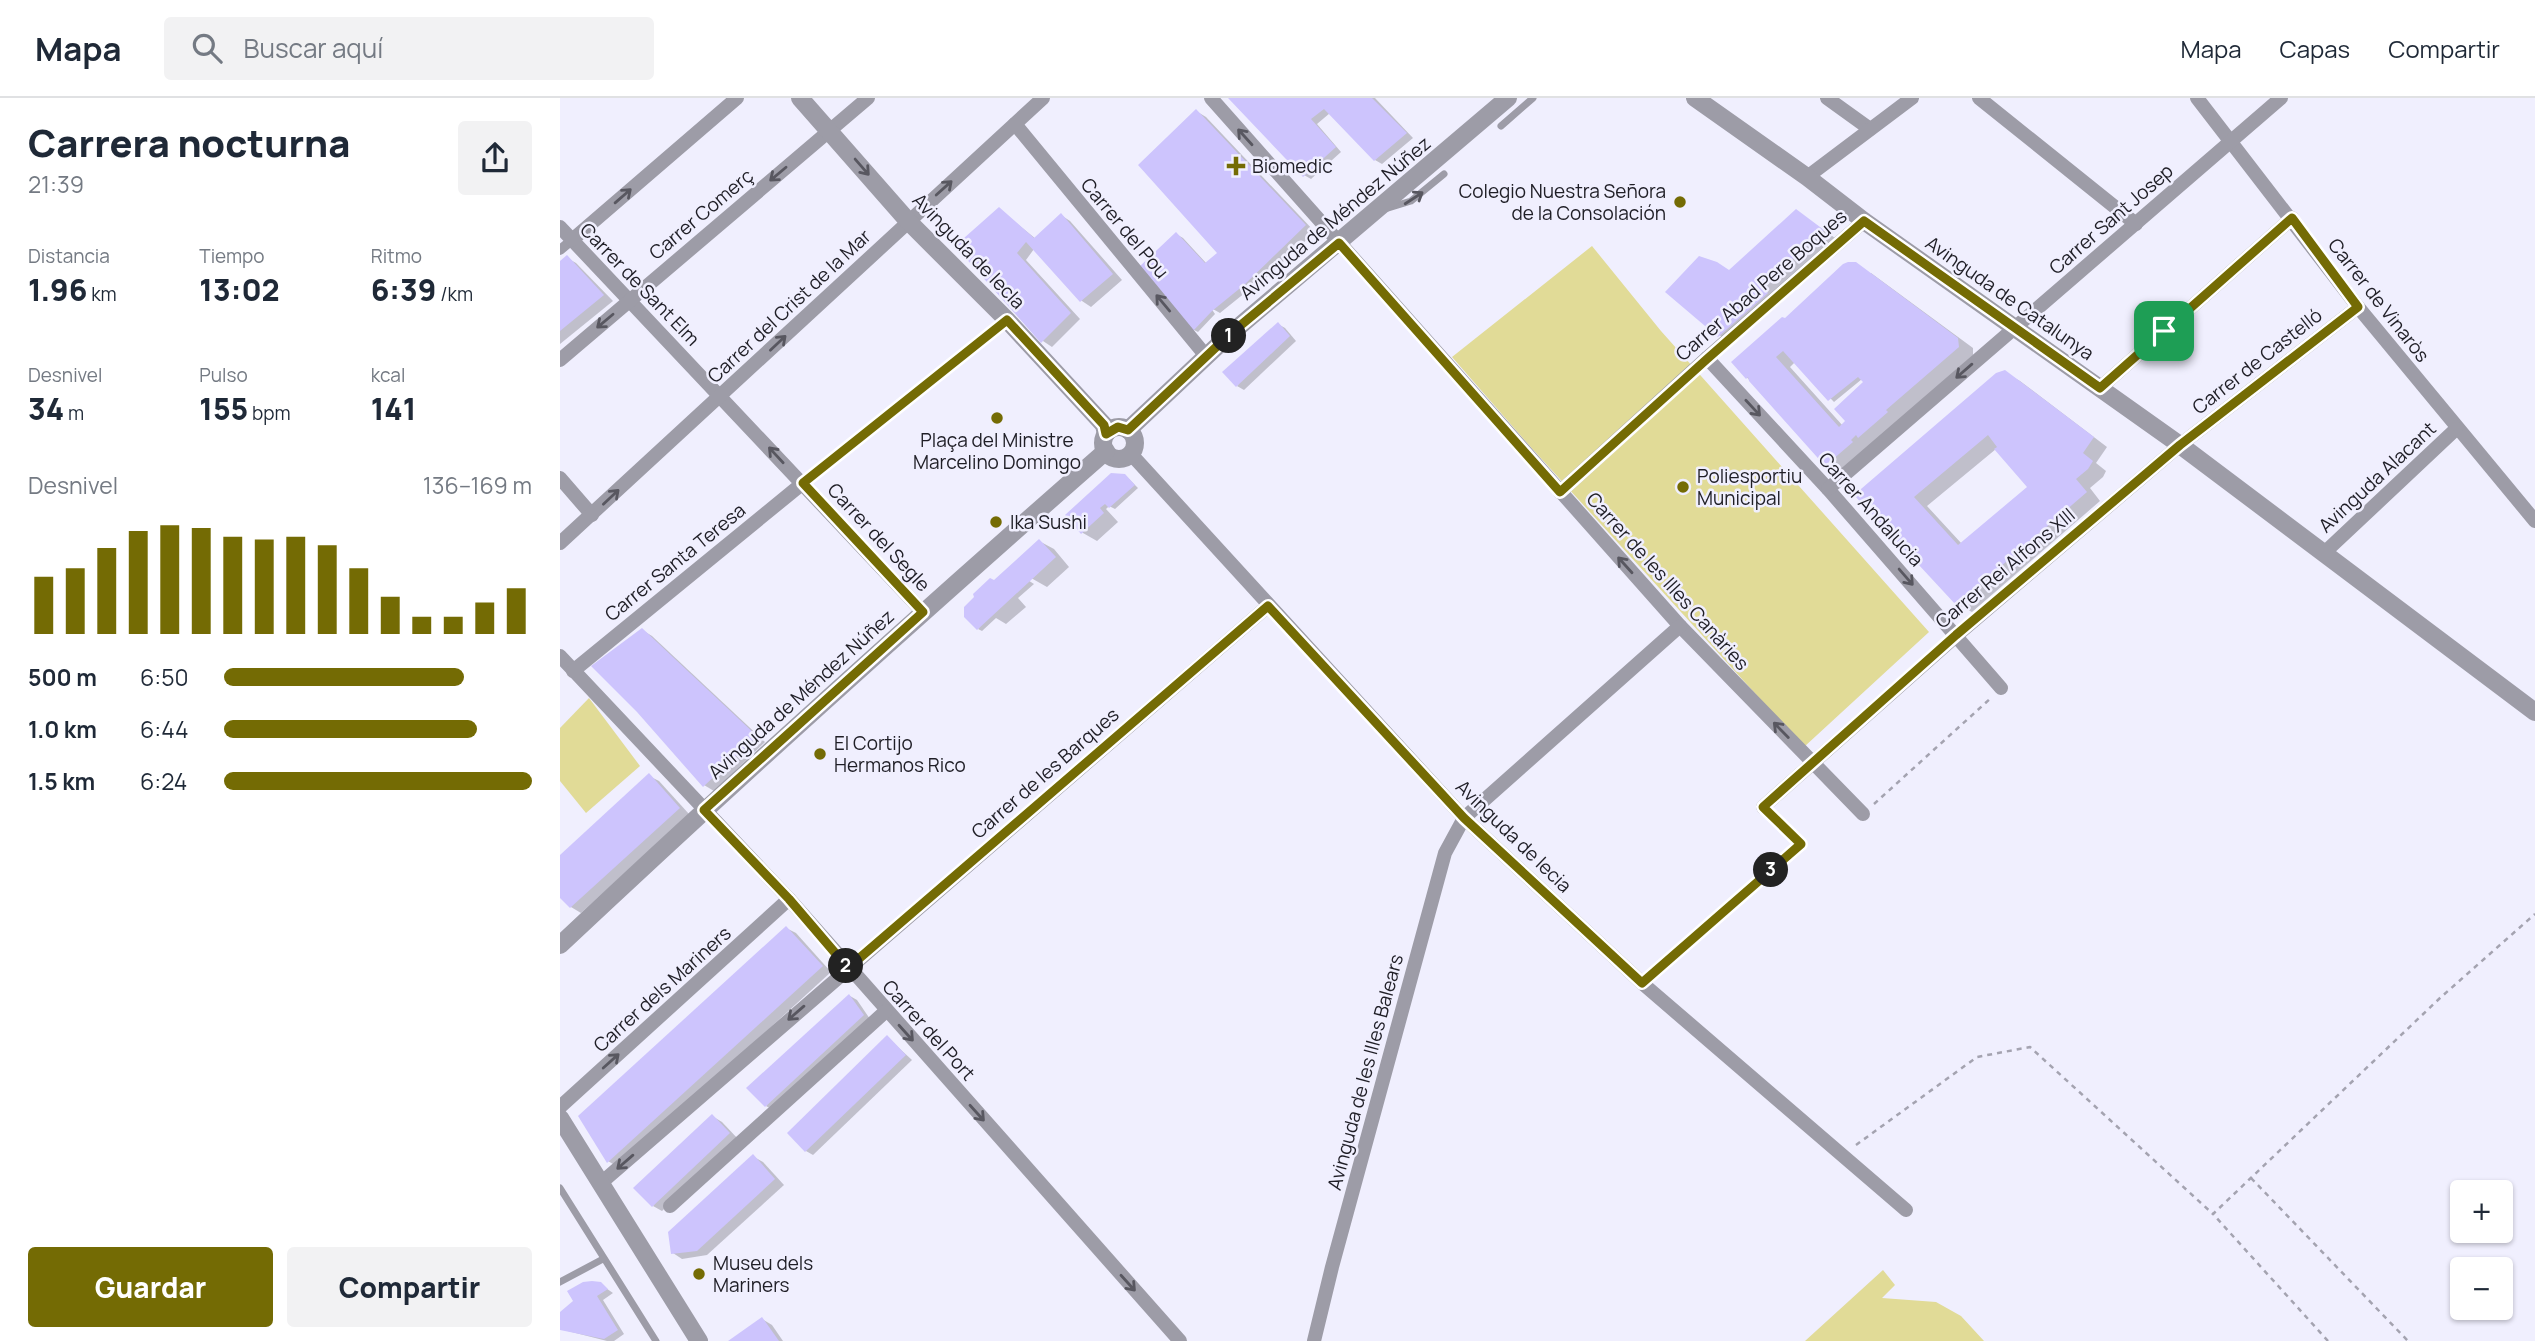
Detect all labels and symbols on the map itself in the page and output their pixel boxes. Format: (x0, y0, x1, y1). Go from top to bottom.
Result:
one-way arrow (1237, 128, 1253, 146)
street label: Avinguda de Méndez Núñez (1234, 130, 1436, 306)
place label: Biomedic (1252, 153, 1333, 179)
marker: Biomedic (1226, 156, 1246, 176)
one-way arrow (854, 158, 870, 176)
street label: Carrer Sant Josep (2043, 158, 2179, 280)
street label: Carrer Comerç (643, 163, 759, 265)
one-way arrow (770, 166, 788, 182)
street label: Carrer del Pou (1075, 172, 1175, 284)
place label: Colegio Nuestra Señora de la Consolación (1459, 178, 1666, 226)
one-way arrow (935, 180, 953, 196)
street label: Avinguda de lecla (907, 187, 1031, 315)
one-way arrow (614, 188, 632, 204)
one-way arrow (1403, 190, 1423, 204)
marker: Colegio Nuestra Señora de la Consolación (1672, 194, 1688, 210)
street label: Carrer Abad Pere Boques (1670, 203, 1852, 367)
street label: Carrer de Sant Elm (574, 217, 706, 351)
street label: Carrer del Crist de la Mar (702, 223, 876, 389)
street label: Avinguda de Catalunya (1921, 230, 2099, 366)
street label: Carrer de Vinaròs (2322, 233, 2436, 367)
one-way arrow (1155, 294, 1171, 312)
pin (2134, 301, 2194, 361)
street label: Carrer de Castelló (2187, 302, 2327, 420)
one-way arrow (597, 314, 615, 329)
pin: 1 (1212, 318, 1246, 354)
one-way arrow (769, 334, 786, 351)
one-way arrow (1955, 363, 1973, 379)
one-way arrow (1745, 399, 1762, 416)
marker: Plaça del Ministre Marcelino Domingo (989, 410, 1005, 426)
street label: Avinguda Alacant (2313, 416, 2441, 538)
place label: Plaça del Ministre Marcelino Domingo (913, 427, 1081, 475)
one-way arrow (768, 446, 784, 464)
street label: Carrer Andalucia (1813, 446, 1929, 572)
place label: Poliesportiu Municipal (1697, 463, 1802, 511)
street label: Carrer del Segle (822, 477, 936, 597)
marker: Poliesportiu Municipal (1675, 479, 1691, 495)
street label: Carrer de les Illes Canàries (1581, 486, 1755, 676)
one-way arrow (602, 489, 619, 506)
street label: Carrer Santa Teresa (599, 497, 751, 627)
street label: Carrer Rei Alfons XIII (1930, 502, 2080, 634)
place label: Ika Sushi (1010, 509, 1087, 535)
marker: Ika Sushi (988, 514, 1004, 530)
one-way arrow (1617, 556, 1633, 574)
one-way arrow (1898, 568, 1914, 586)
street label: Avinguda de Méndez Núñez (702, 603, 900, 785)
street label: Carrer de les Barques (966, 702, 1124, 844)
one-way arrow (1773, 722, 1790, 739)
place label: El Cortijo Hermanos Rico (834, 730, 966, 778)
marker: El Cortijo Hermanos Rico (812, 746, 828, 762)
street label: Avinguda de lecia (1450, 774, 1578, 898)
pin: 3 (1754, 852, 1788, 888)
street label: Carrer dels Mariners (588, 920, 736, 1058)
pin: 2 (828, 948, 864, 984)
street label: Avinguda de les Illes Balears (1321, 951, 1409, 1193)
street label: Carrer del Port (877, 974, 981, 1086)
one-way arrow (787, 1005, 805, 1021)
one-way arrow (898, 1024, 914, 1042)
one-way arrow (601, 1053, 619, 1069)
one-way arrow (968, 1104, 985, 1121)
one-way arrow (616, 1154, 634, 1170)
place label: Museu dels Mariners (713, 1250, 813, 1298)
marker: Museu dels Mariners (691, 1266, 707, 1282)
one-way arrow (1120, 1274, 1136, 1292)

